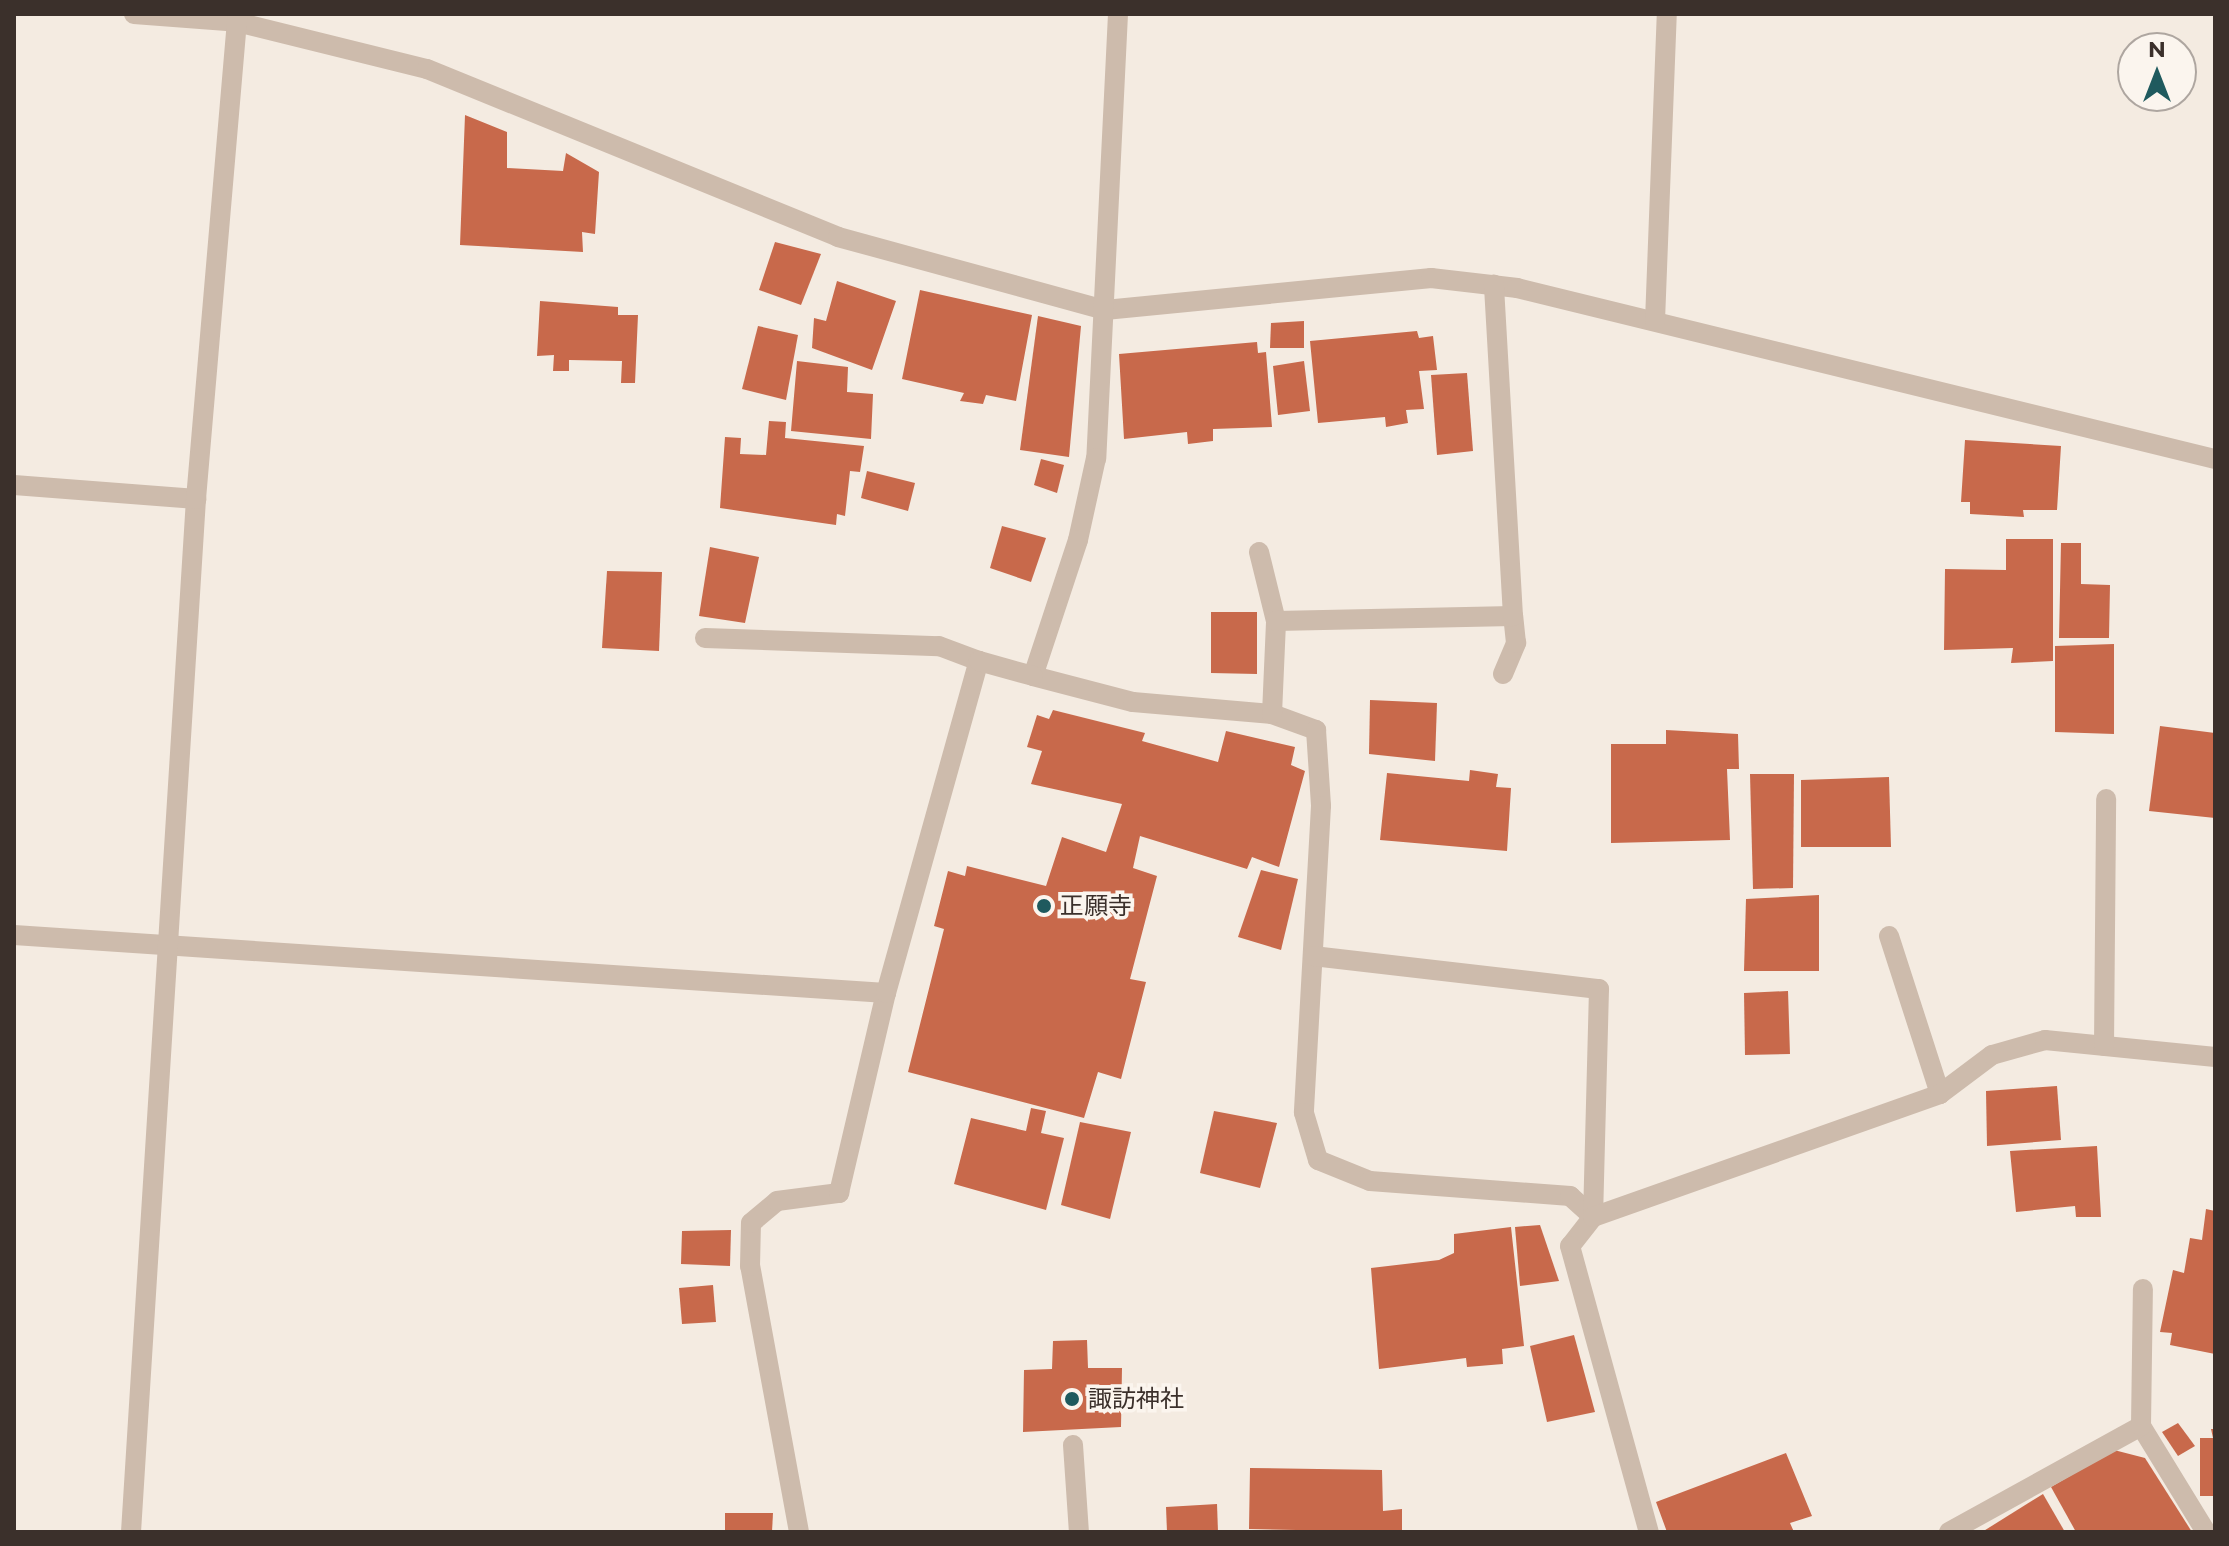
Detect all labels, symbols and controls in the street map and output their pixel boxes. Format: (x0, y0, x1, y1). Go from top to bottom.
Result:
north arrow (2117, 32, 2197, 112)
text: N (2148, 36, 2166, 63)
place label: 正願寺 (1060, 892, 1132, 920)
marker: 正願寺 (1035, 897, 1053, 915)
place label: 諏訪神社 (1088, 1385, 1184, 1413)
marker: 諏訪神社 (1063, 1390, 1081, 1408)

